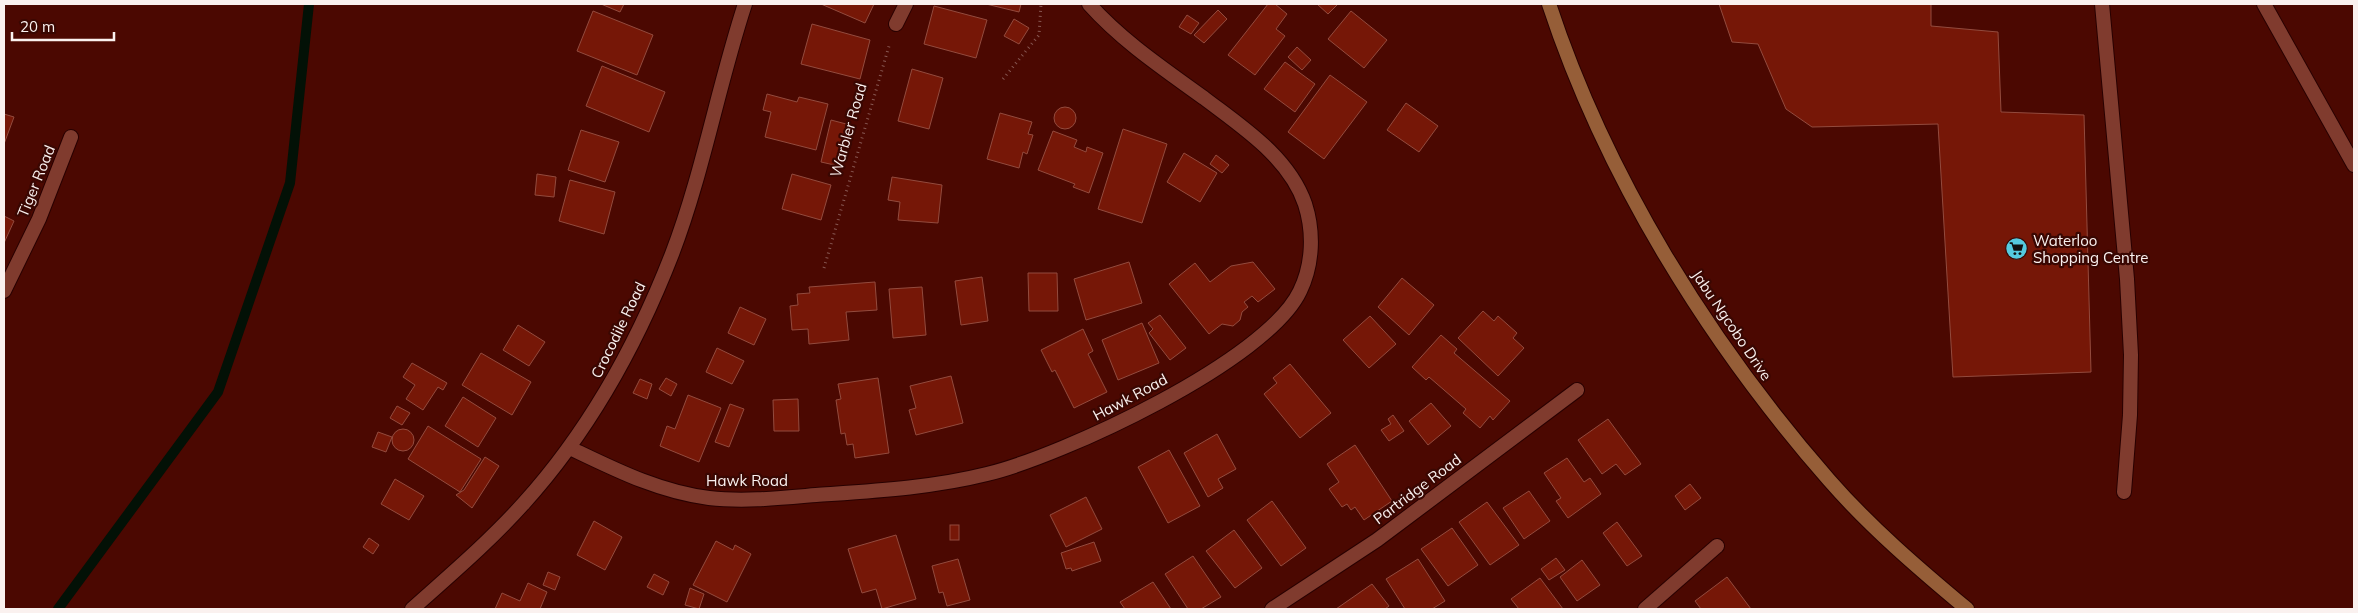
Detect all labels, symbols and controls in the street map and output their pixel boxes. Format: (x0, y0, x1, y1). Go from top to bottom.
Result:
scale bar (12, 10, 115, 42)
text: 20 m (20, 17, 55, 36)
street label: Warbler Road (825, 81, 871, 179)
street label: Tiger Road (13, 142, 59, 220)
place label: Waterloo Shopping Centre (2033, 231, 2148, 267)
supermarket icon: Waterloo Shopping Centre (2005, 237, 2029, 261)
street label: Jabu Ngcobo Drive (1688, 266, 1776, 384)
street label: Crocodile Road (586, 279, 650, 381)
street label: Hawk Road (1089, 369, 1171, 425)
street label: Partridge Road (1369, 450, 1465, 528)
street label: Hawk Road (706, 471, 788, 490)

